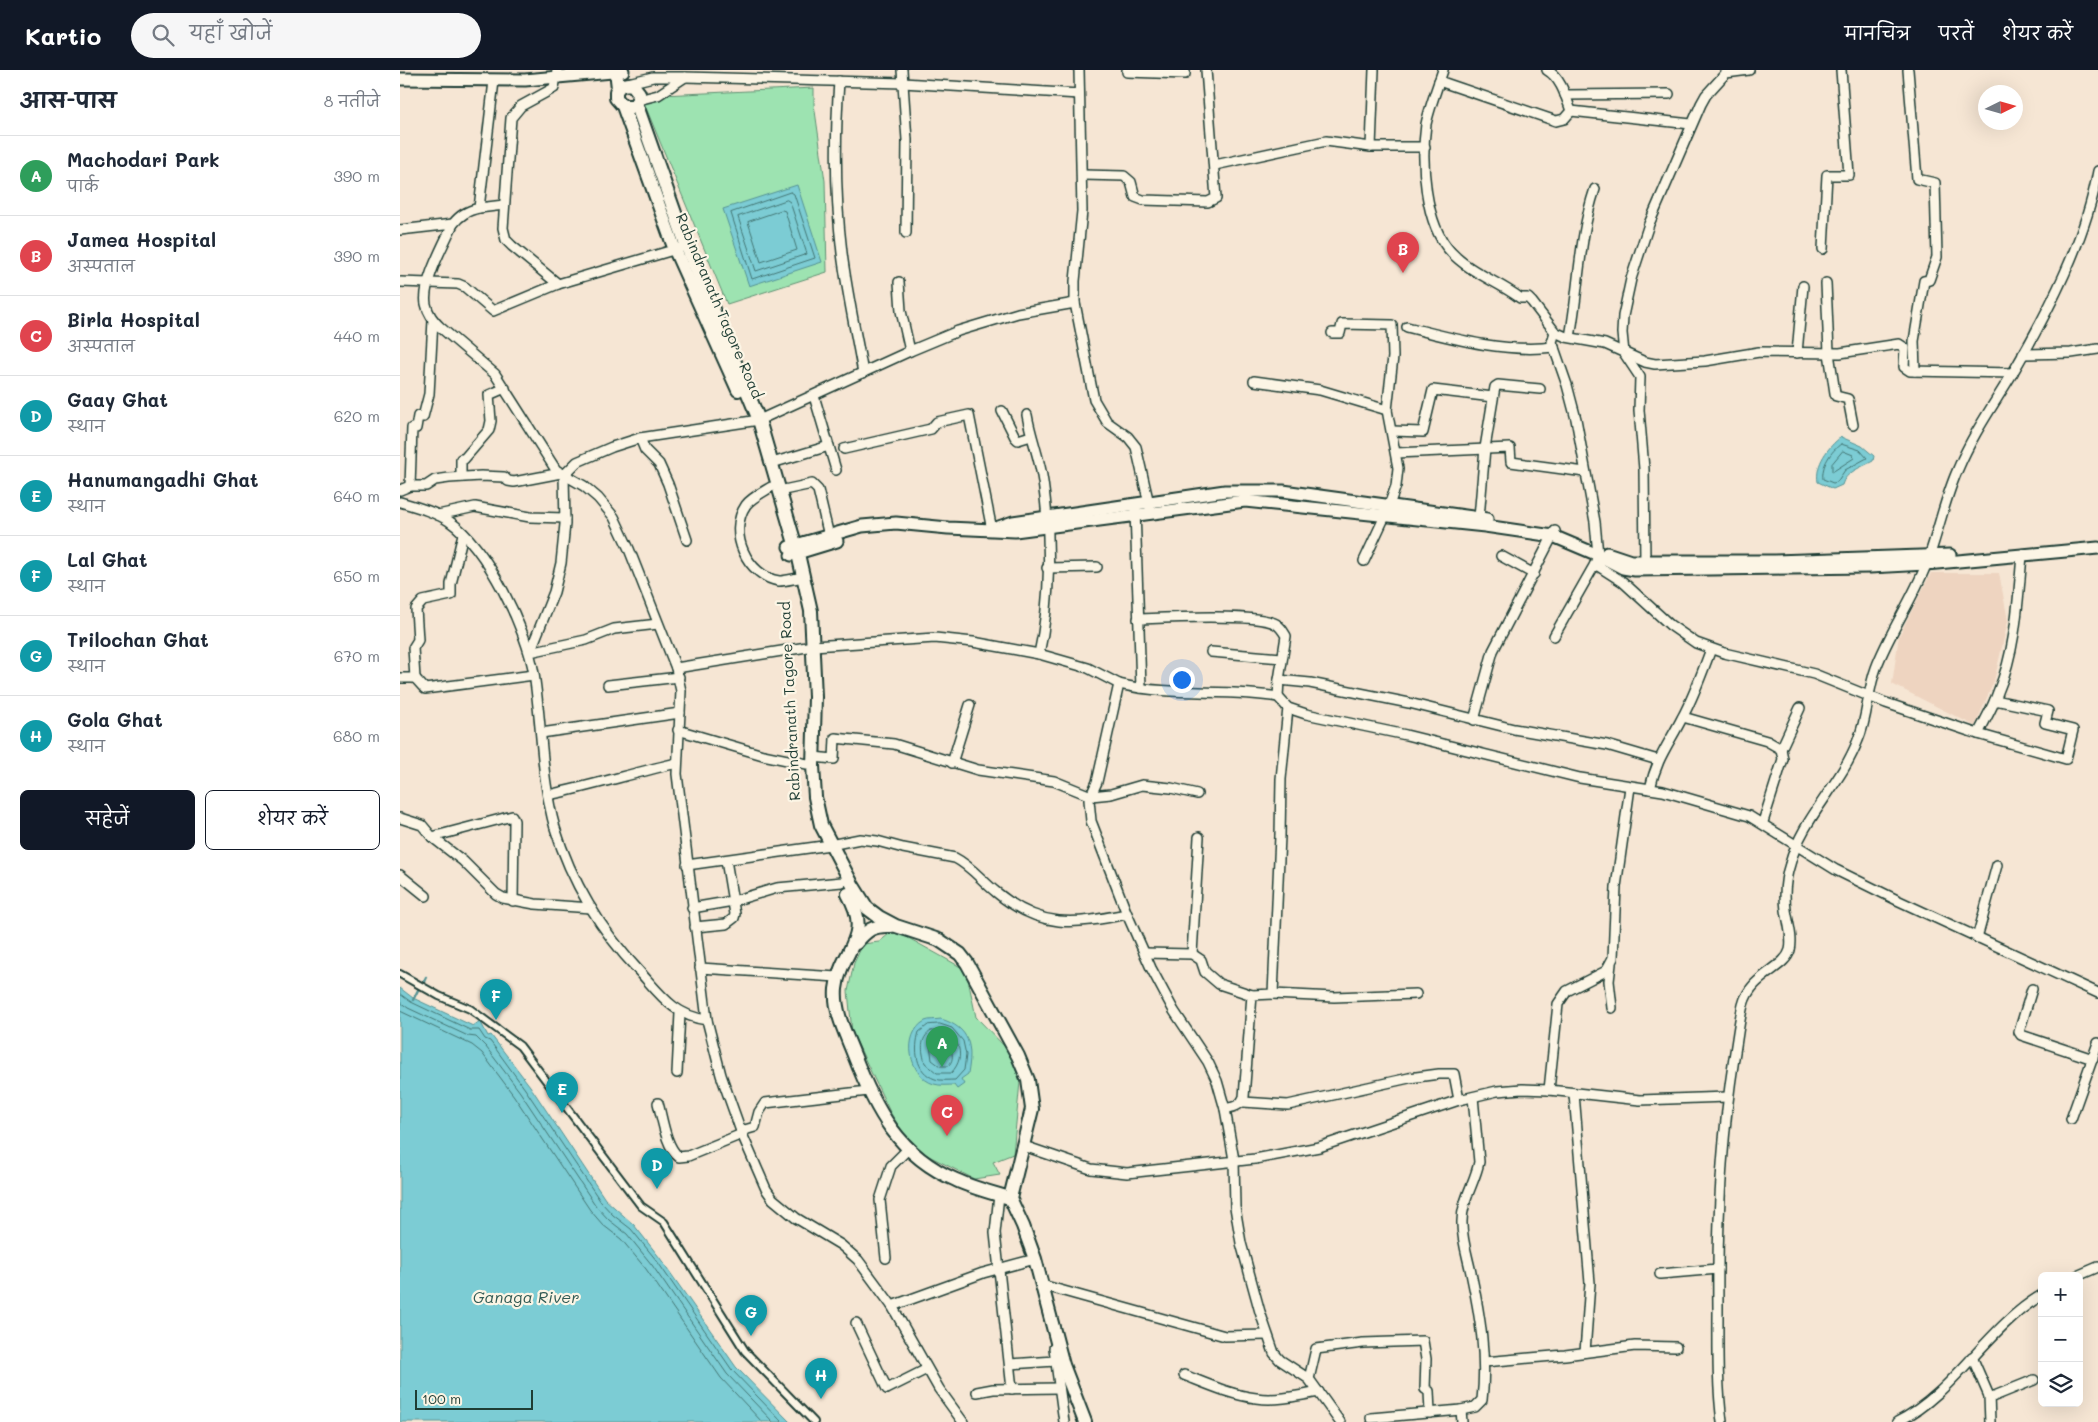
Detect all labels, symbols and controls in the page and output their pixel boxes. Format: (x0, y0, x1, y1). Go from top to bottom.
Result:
search box (131, 13, 481, 58)
text: Kartio (25, 20, 101, 51)
text: यहाँ खोजें (189, 20, 272, 45)
icon: search (149, 21, 177, 49)
text: मानचित्र (1844, 21, 1910, 45)
text: परतें (1938, 21, 1974, 45)
text: शेयर करें (2002, 21, 2073, 45)
north arrow (1978, 85, 2023, 130)
text: आस-पास (20, 86, 116, 113)
text: 8 नतीजे (324, 90, 380, 111)
text: Machodari Park (67, 147, 220, 172)
text: A (30, 165, 42, 186)
text: 390 m (333, 165, 380, 186)
text: पार्क (67, 175, 98, 196)
street label: Rabindranath Tagore Road (672, 210, 768, 401)
text: Jamea Hospital (67, 227, 216, 252)
pin: B (1387, 232, 1419, 273)
text: B (31, 245, 41, 266)
text: 390 m (333, 245, 380, 266)
text: अस्पताल (67, 255, 135, 276)
text: Birla Hospital (67, 307, 200, 332)
text: C (30, 325, 42, 346)
text: 440 m (333, 325, 380, 346)
text: अस्पताल (67, 335, 135, 356)
text: Gaay Ghat (67, 387, 168, 412)
text: D (30, 405, 42, 426)
text: 620 m (334, 405, 380, 426)
text: स्थान (67, 415, 105, 436)
text: Hanumangadhi Ghat (67, 467, 259, 492)
text: E (31, 485, 41, 506)
text: 640 m (333, 485, 380, 506)
text: स्थान (67, 495, 105, 516)
text: Lal Ghat (67, 547, 147, 572)
text: F (31, 565, 41, 586)
text: 650 m (333, 565, 380, 586)
text: स्थान (67, 575, 105, 596)
street label: Rabindranath Tagore Road (774, 601, 804, 801)
text: Trilochan Ghat (67, 627, 209, 652)
text: G (30, 645, 42, 666)
text: 670 m (334, 645, 380, 666)
text: स्थान (67, 655, 105, 676)
your location (1169, 667, 1195, 693)
text: Gola Ghat (67, 707, 163, 732)
text: H (30, 725, 42, 746)
text: 680 m (333, 725, 380, 746)
text: स्थान (67, 735, 105, 756)
button: सहेजें (20, 790, 195, 850)
button: शेयर करें (205, 790, 380, 850)
pin: F (480, 979, 512, 1020)
pin: A (926, 1026, 958, 1067)
pin: E (546, 1072, 578, 1113)
pin: C (931, 1095, 963, 1136)
pin: D (641, 1148, 673, 1189)
map controls (2038, 1272, 2083, 1407)
button: + (2038, 1272, 2083, 1317)
water label: Ganaga River (473, 1286, 579, 1307)
pin: G (735, 1295, 767, 1336)
button: − (2038, 1317, 2083, 1362)
pin: H (805, 1358, 837, 1399)
button: layers (2038, 1362, 2083, 1407)
scale bar (415, 1387, 532, 1410)
text: 100 m (422, 1389, 461, 1408)

